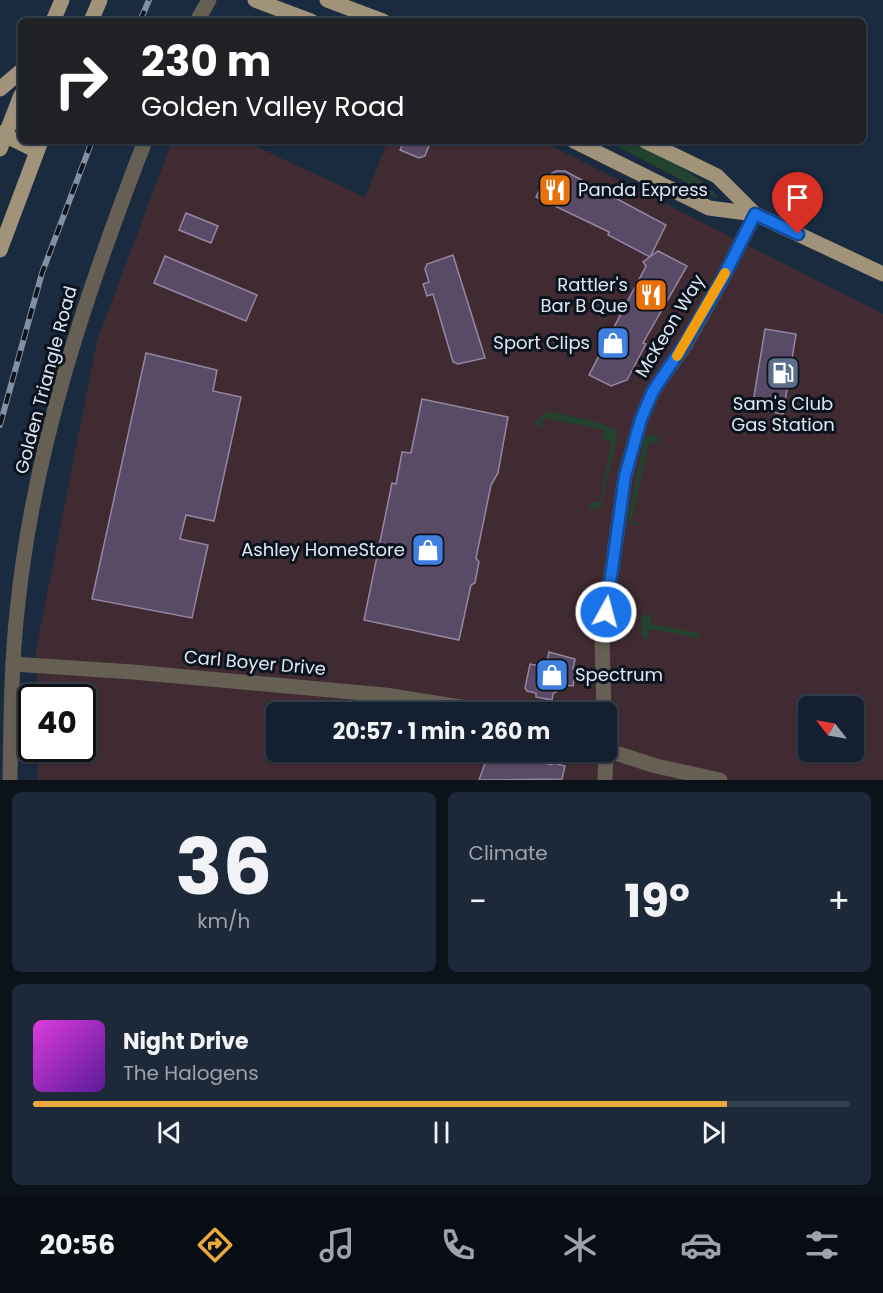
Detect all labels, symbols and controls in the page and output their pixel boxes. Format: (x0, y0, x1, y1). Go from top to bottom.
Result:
text: 230 m (141, 32, 271, 91)
icon: right (42, 42, 120, 120)
text: Golden Valley Road (141, 88, 405, 125)
restaurant icon: Panda Express (537, 172, 573, 208)
pin (772, 172, 823, 234)
place label: Panda Express (578, 177, 708, 202)
icon: arrive (781, 181, 814, 214)
street label: McKeon Way (629, 270, 710, 382)
place label: Rattler's Bar B Que (541, 272, 628, 318)
restaurant icon: Rattler's Bar B Que (633, 277, 669, 313)
street label: Golden Triangle Road (8, 283, 83, 477)
shop icon: Sport Clips (595, 325, 631, 361)
place label: Sport Clips (493, 330, 590, 355)
fuel station icon: Sam's Club Gas Station (765, 355, 801, 391)
place label: Sam's Club Gas Station (731, 391, 835, 437)
shop icon: Ashley HomeStore (410, 532, 446, 568)
place label: Ashley HomeStore (241, 537, 405, 562)
position arrow (574, 580, 638, 644)
street label: Carl Boyer Drive (183, 644, 327, 681)
shop icon: Spectrum (534, 657, 570, 693)
place label: Spectrum (575, 662, 663, 687)
speed limit sign: 40 (18, 684, 96, 762)
north arrow (798, 696, 864, 762)
map controls (798, 696, 864, 762)
text: 20:57 · 1 min · 260 m (333, 716, 550, 747)
text: 36 (175, 812, 272, 921)
text: Climate (469, 839, 548, 867)
text: 19° (624, 870, 690, 933)
text: − (469, 878, 487, 925)
text: + (827, 878, 850, 925)
text: km/h (197, 907, 250, 935)
text: Night Drive (123, 1026, 249, 1057)
text: The Halogens (123, 1059, 259, 1087)
icon: previous (153, 1116, 186, 1149)
icon: pause (425, 1116, 458, 1149)
icon: next (697, 1116, 730, 1149)
icon: directions (194, 1224, 236, 1266)
icon: music (316, 1224, 358, 1266)
icon: phone (437, 1224, 479, 1266)
icon: climate (559, 1224, 601, 1266)
icon: car (680, 1224, 722, 1266)
icon: filters (801, 1224, 843, 1266)
text: 20:56 (40, 1226, 115, 1263)

